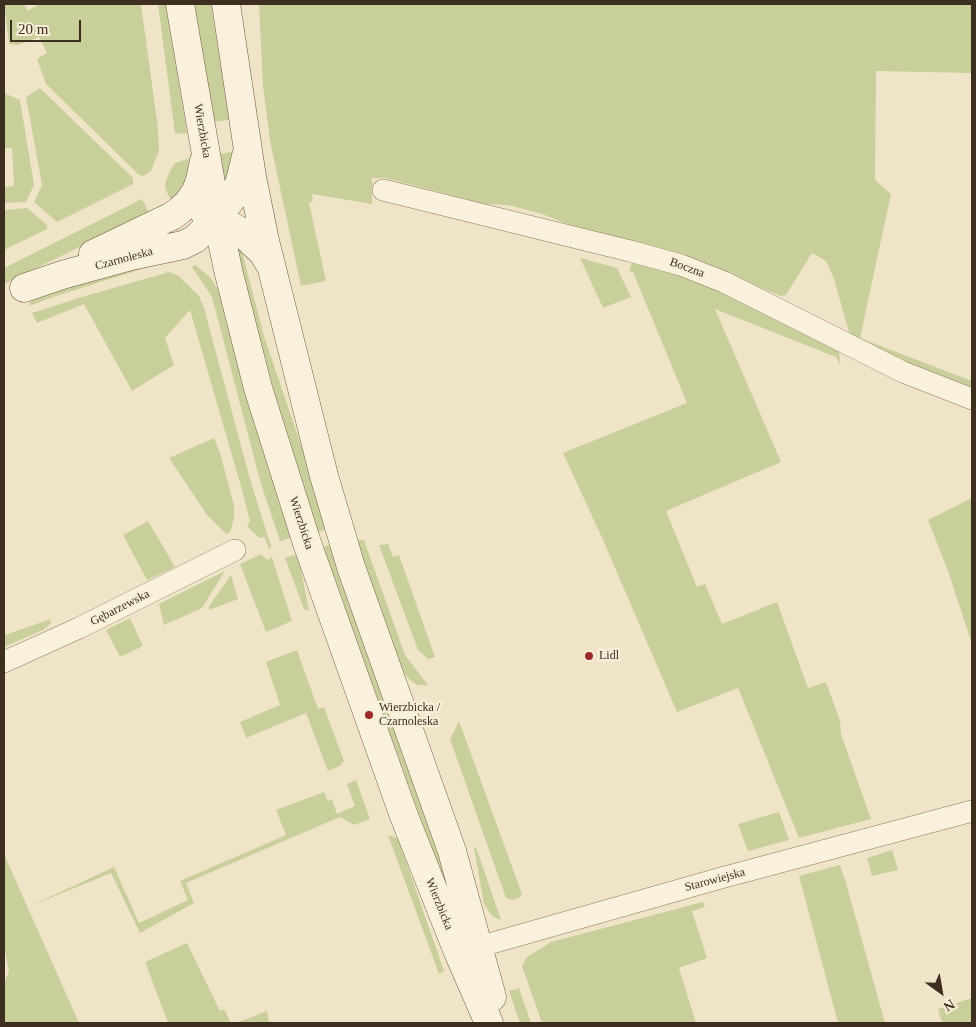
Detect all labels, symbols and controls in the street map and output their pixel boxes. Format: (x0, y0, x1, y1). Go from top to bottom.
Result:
scale bar (12, 10, 84, 42)
text: 20 m (18, 21, 48, 37)
street label: Wierzbicka (190, 103, 214, 159)
street label: Czarnoleska (93, 244, 155, 274)
street label: Boczna (668, 255, 706, 281)
street label: Wierzbicka (286, 495, 316, 551)
street label: Gębarzewska (88, 587, 152, 629)
place label: Lidl (599, 649, 619, 663)
marker: Lidl (583, 650, 595, 662)
place label: Wierzbicka / Czarnoleska (379, 701, 440, 729)
marker: Wierzbicka / Czarnoleska (363, 709, 375, 721)
street label: Starowiejska (683, 865, 747, 895)
street label: Wierzbicka (422, 876, 456, 932)
north arrow (916, 967, 966, 1017)
text: N (941, 996, 957, 1014)

